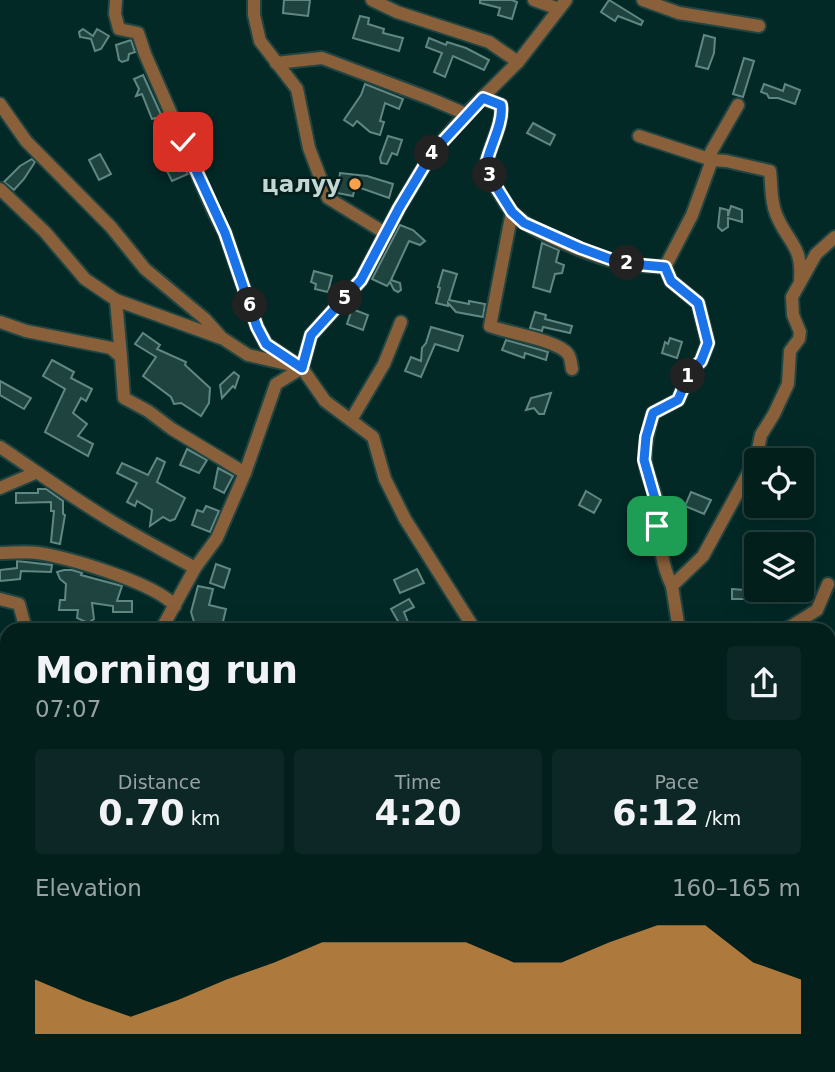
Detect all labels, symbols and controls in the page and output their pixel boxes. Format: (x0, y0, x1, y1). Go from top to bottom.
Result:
pin (153, 112, 213, 172)
icon: check (164, 123, 202, 161)
pin: 4 (414, 136, 450, 170)
text: 4 (425, 141, 438, 163)
pin: 3 (472, 158, 508, 192)
text: 3 (483, 163, 496, 185)
place label: цалуу (262, 171, 341, 197)
marker: цалуу (347, 176, 363, 192)
pin: 2 (610, 246, 644, 280)
text: 2 (620, 251, 633, 273)
pin: 5 (328, 280, 362, 316)
text: 5 (338, 286, 351, 308)
pin: 6 (232, 288, 268, 322)
text: 6 (243, 293, 256, 315)
pin: 1 (670, 358, 706, 394)
text: 1 (681, 364, 694, 386)
map controls (744, 448, 814, 602)
button: locate (744, 448, 814, 518)
pin (627, 496, 687, 556)
icon: arrive (638, 507, 676, 545)
button: layers (744, 532, 814, 602)
button: share (727, 646, 801, 720)
text: Morning run (35, 648, 298, 692)
text: 07:07 (35, 696, 101, 722)
text: Distance (118, 771, 201, 793)
text: Time (395, 771, 441, 793)
text: Pace (654, 771, 699, 793)
text: 0.70 (98, 793, 185, 833)
text: 4:20 (374, 793, 462, 833)
text: 6:12 (612, 793, 699, 833)
text: km (185, 807, 220, 829)
text: /km (699, 807, 741, 829)
text: Elevation (35, 875, 142, 901)
text: 160–165 m (672, 875, 801, 901)

